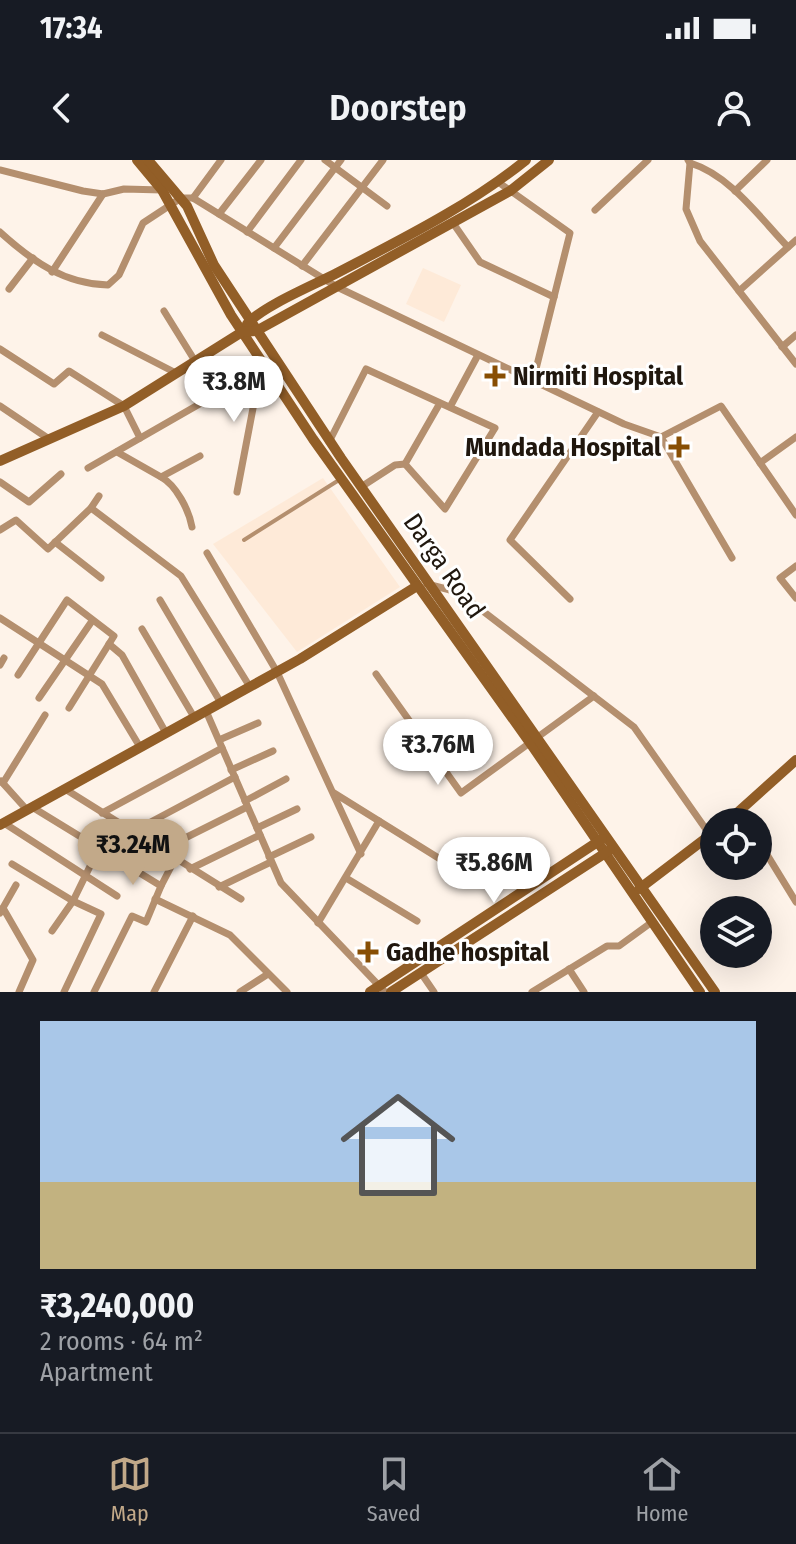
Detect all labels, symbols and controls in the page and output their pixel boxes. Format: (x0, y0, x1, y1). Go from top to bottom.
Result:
text: 17:34 (40, 10, 102, 46)
icon: back (40, 86, 84, 130)
text: Doorstep (329, 86, 467, 130)
icon: person (712, 86, 756, 130)
pin: ₹3.8M (178, 356, 290, 424)
place label: Nirmiti Hospital (513, 361, 684, 392)
marker: Nirmiti Hospital (484, 365, 506, 387)
text: ₹3.8M (202, 366, 266, 397)
place label: Mundada Hospital (465, 432, 662, 463)
marker: Mundada Hospital (668, 436, 690, 458)
street label: Darga Road (397, 508, 491, 624)
pin: ₹3.76M (373, 719, 503, 787)
text: ₹3.76M (401, 729, 475, 760)
map controls (700, 808, 772, 968)
button: locate (700, 808, 772, 880)
pin: ₹3.24M (68, 819, 198, 887)
text: ₹3.24M (96, 829, 170, 860)
pin: ₹5.86M (429, 837, 559, 905)
text: ₹5.86M (455, 847, 533, 878)
button: layers (700, 896, 772, 968)
place label: Gadhe hospital (386, 937, 550, 968)
marker: Gadhe hospital (357, 941, 379, 963)
icon: home (326, 1073, 470, 1217)
text: ₹3,240,000 (40, 1285, 194, 1326)
text: 2 rooms · 64 m² (40, 1326, 203, 1357)
text: Apartment (40, 1357, 153, 1388)
tab: Map (108, 1452, 152, 1527)
tab: Saved (367, 1452, 421, 1527)
tab: Home (636, 1452, 688, 1527)

